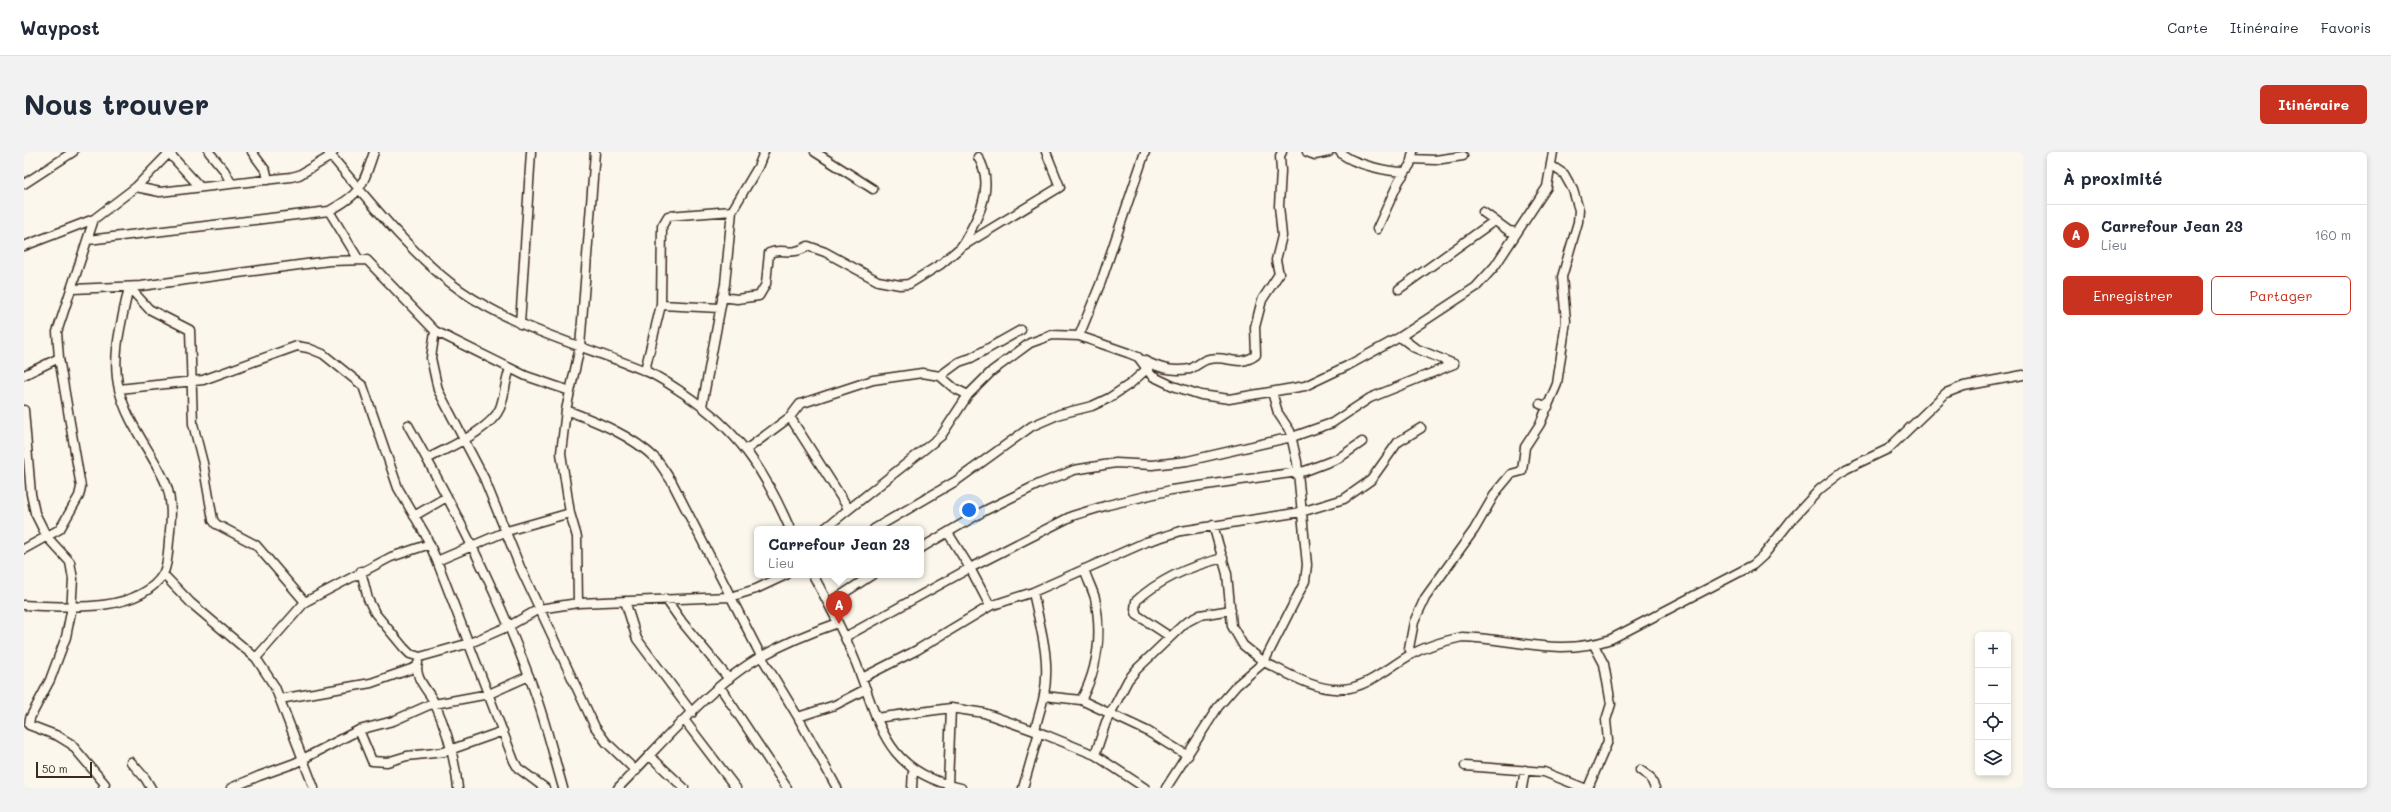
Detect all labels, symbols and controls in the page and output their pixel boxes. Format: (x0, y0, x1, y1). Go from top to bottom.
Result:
text: Waypost (20, 15, 100, 40)
text: Carte (2167, 18, 2208, 37)
text: Itinéraire (2230, 18, 2299, 37)
text: Favoris (2321, 18, 2371, 37)
button: Itinéraire (2260, 85, 2367, 124)
text: Nous trouver (24, 86, 209, 122)
text: À proximité (2063, 167, 2162, 189)
text: Carrefour Jean 23 (2101, 216, 2243, 236)
text: A (2071, 226, 2081, 243)
text: 160 m (2315, 226, 2351, 243)
text: Lieu (2101, 236, 2127, 253)
button: Enregistrer (2063, 276, 2203, 315)
button: Partager (2211, 276, 2351, 315)
your location (959, 500, 979, 520)
popup (754, 526, 924, 578)
text: Carrefour Jean 23 (768, 534, 910, 554)
text: Lieu (768, 554, 794, 571)
pin: A (826, 591, 852, 624)
map controls (1975, 632, 2011, 776)
button: + (1975, 632, 2011, 668)
button: − (1975, 668, 2011, 704)
button: locate (1975, 704, 2011, 740)
button: layers (1975, 740, 2011, 776)
scale bar (36, 760, 92, 779)
text: 50 m (42, 761, 68, 776)

